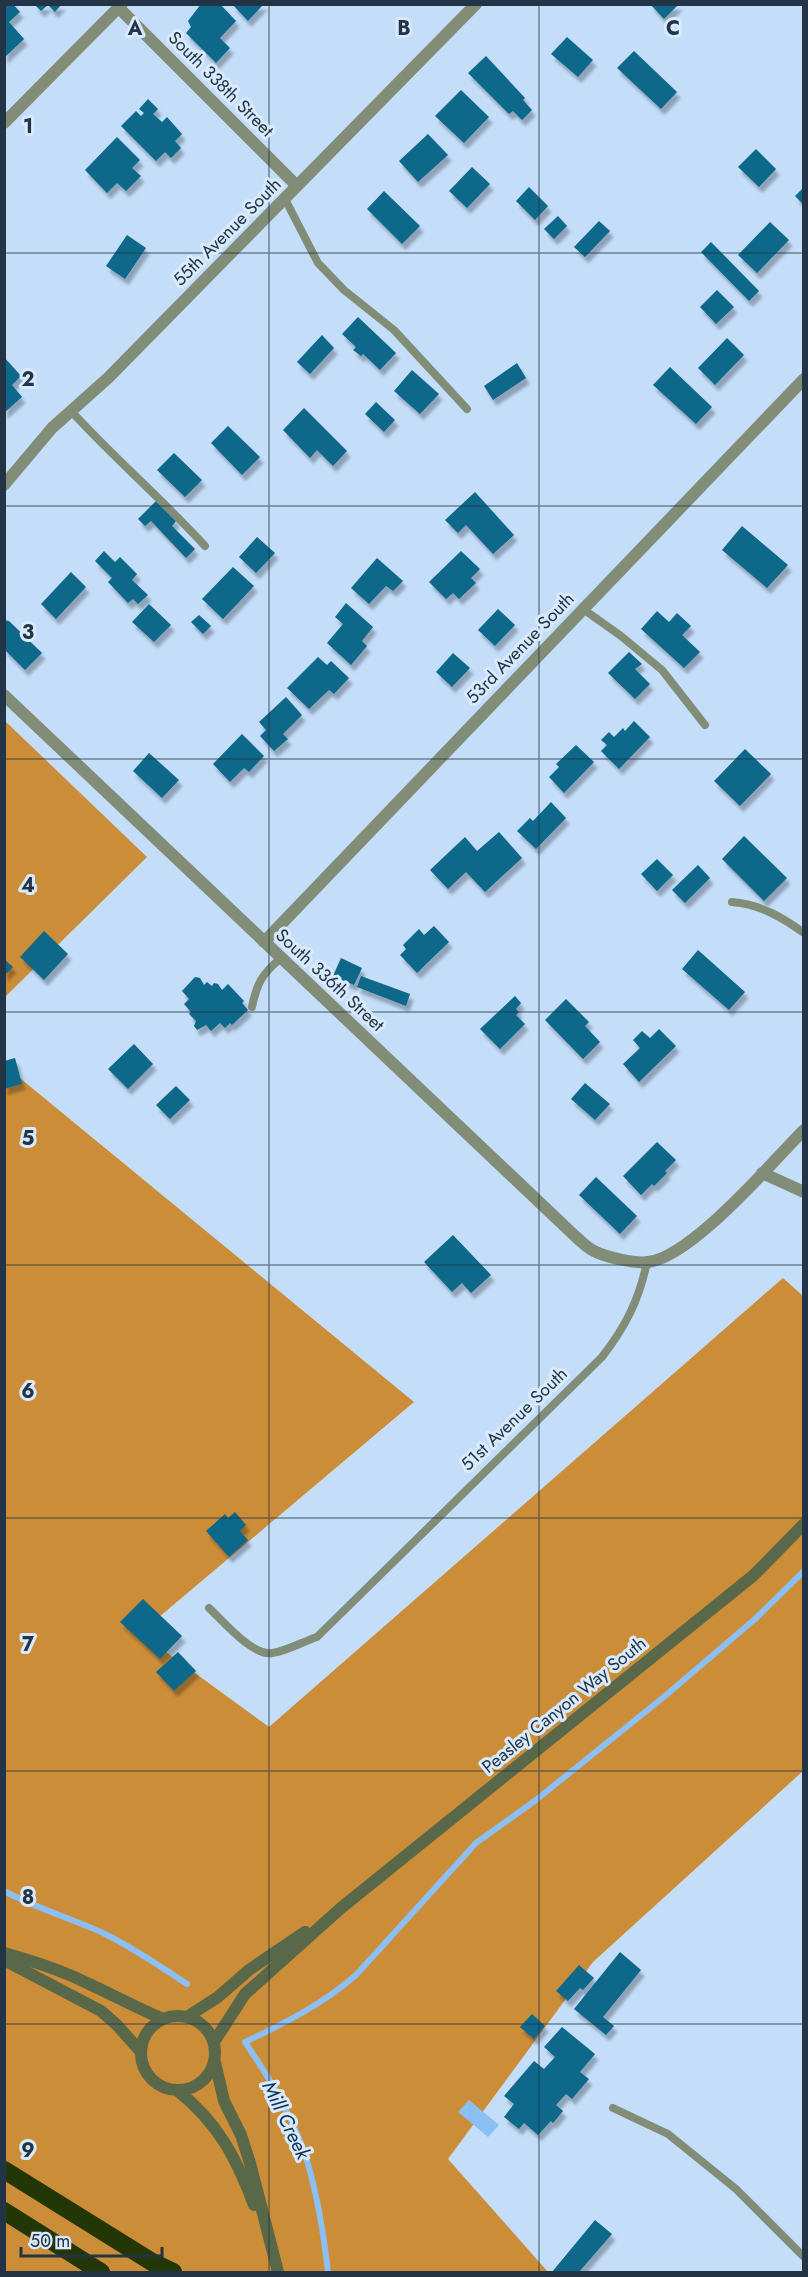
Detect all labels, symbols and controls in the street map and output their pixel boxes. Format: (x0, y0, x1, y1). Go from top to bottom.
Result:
text: A (127, 14, 143, 43)
text: B (397, 14, 411, 43)
text: C (666, 14, 680, 43)
street label: South 338th Street (162, 25, 280, 143)
text: 1 (23, 112, 33, 141)
street label: 55th Avenue South (167, 172, 287, 292)
text: 2 (21, 365, 35, 394)
street label: 53rd Avenue South (460, 586, 580, 710)
text: 3 (22, 618, 34, 647)
text: 4 (21, 871, 35, 900)
street label: South 336th Street (270, 923, 391, 1038)
text: 5 (22, 1124, 35, 1153)
street label: 51st Avenue South (455, 1361, 573, 1477)
text: 6 (21, 1377, 35, 1406)
text: 7 (22, 1630, 35, 1659)
street label: Peasley Canyon Way South (476, 1631, 652, 1779)
text: 8 (22, 1883, 34, 1912)
water label: Mill Creek (255, 2076, 318, 2165)
text: 9 (21, 2136, 35, 2165)
scale bar (21, 2220, 162, 2258)
text: 50 m (30, 2228, 70, 2254)

